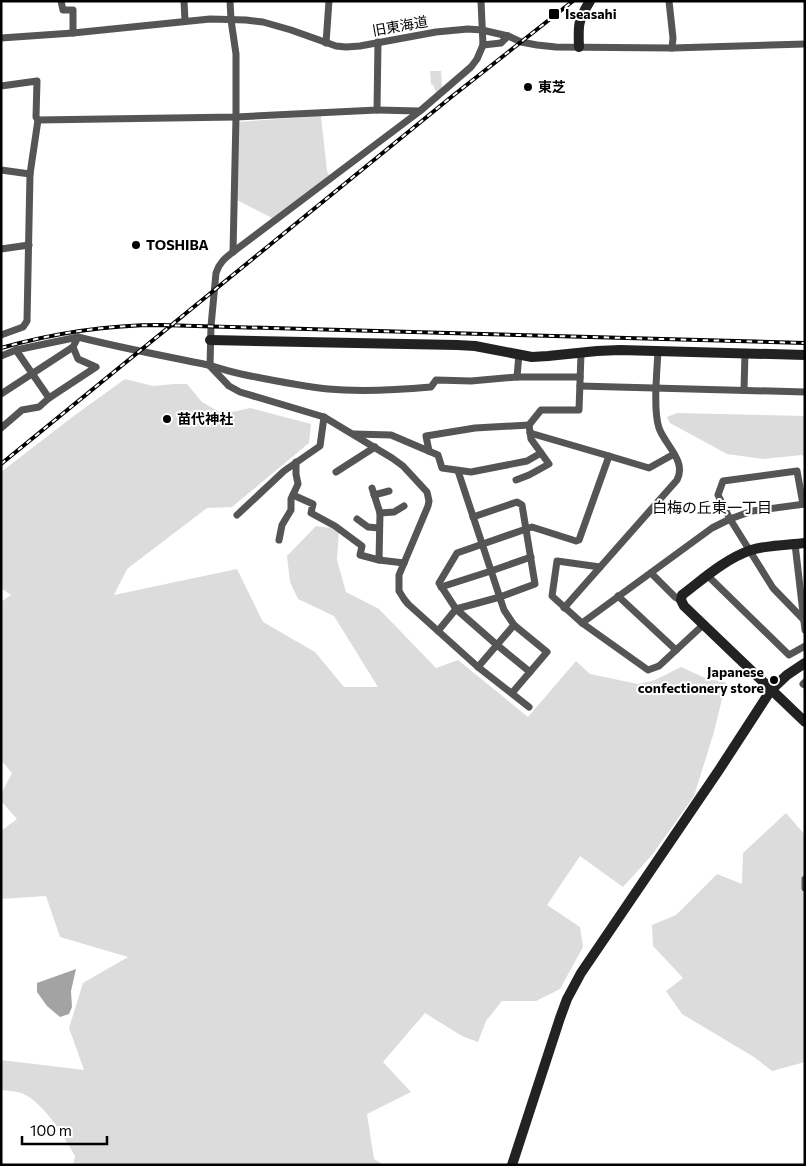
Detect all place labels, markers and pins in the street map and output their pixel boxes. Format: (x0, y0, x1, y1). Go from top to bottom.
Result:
place label: Iseasahi (565, 5, 617, 22)
marker: Iseasahi (547, 7, 561, 21)
place label: 東芝 (538, 78, 566, 95)
marker: 東芝 (522, 81, 534, 93)
place label: TOSHIBA (146, 236, 209, 253)
marker: TOSHIBA (130, 239, 142, 251)
place label: 苗代神社 (177, 410, 233, 427)
marker: 苗代神社 (161, 413, 173, 425)
place label: Japanese confectionery store (638, 663, 764, 696)
marker: Japanese confectionery store (768, 674, 780, 686)

